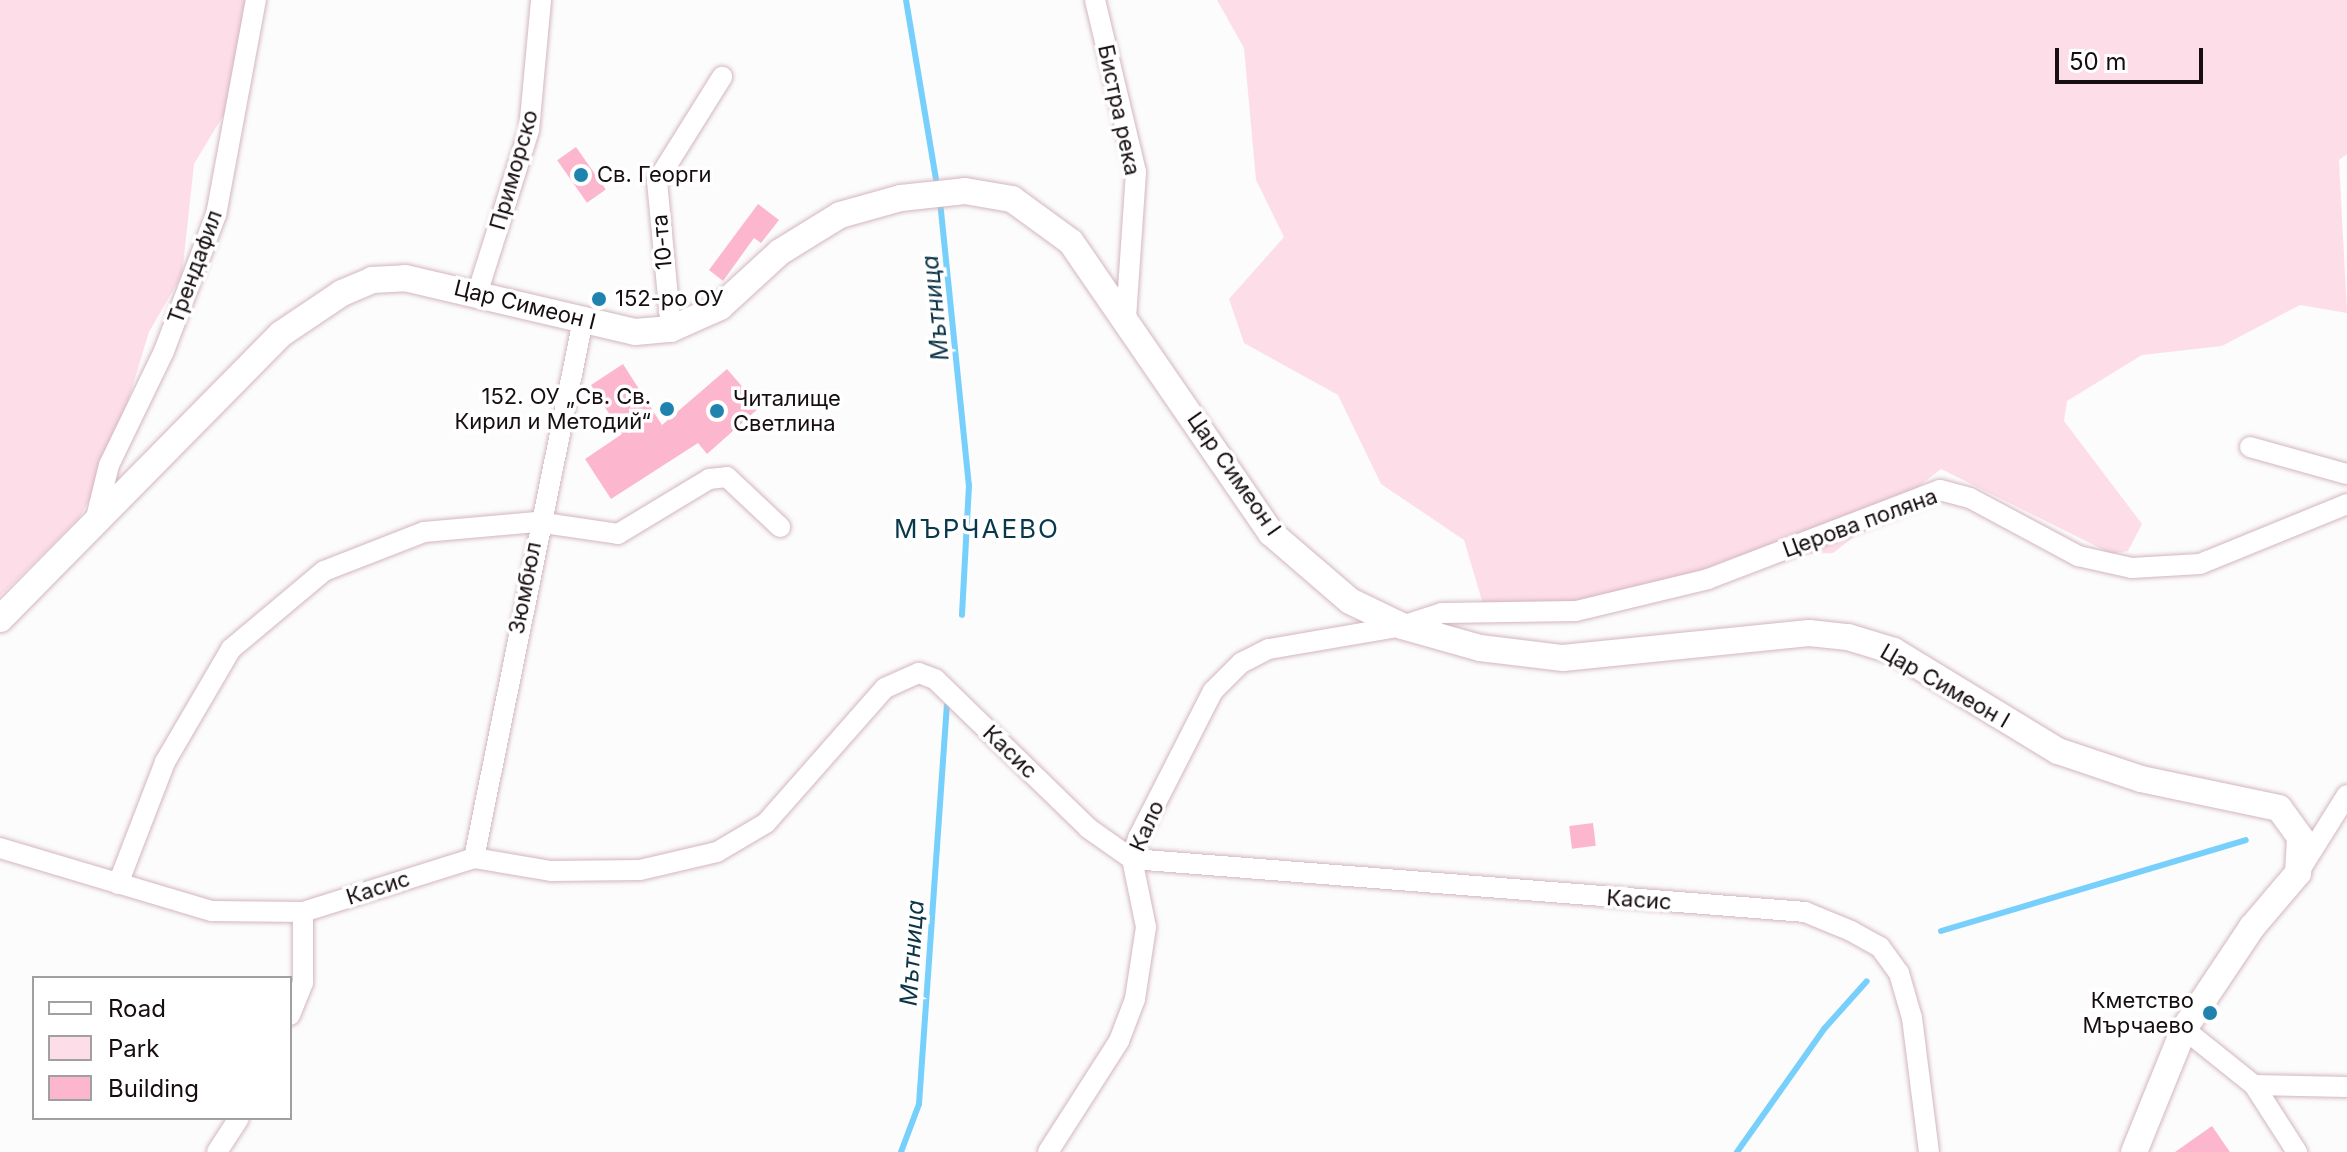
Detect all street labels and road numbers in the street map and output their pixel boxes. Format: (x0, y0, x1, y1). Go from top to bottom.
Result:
street label: Бистра река (1092, 42, 1146, 178)
street label: Приморско (484, 107, 544, 233)
street label: Трендафил (162, 206, 228, 328)
street label: 10-та (646, 213, 678, 271)
street label: Цар Симеон I (451, 275, 599, 335)
street label: Цар Симеон I (1182, 407, 1286, 541)
street label: Церова поляна (1779, 483, 1941, 563)
street label: Зюмбюл (503, 540, 547, 636)
street label: Цар Симеон I (1876, 638, 2014, 734)
street label: Касис (977, 720, 1043, 784)
street label: Кало (1124, 796, 1170, 856)
street label: Касис (343, 865, 413, 911)
street label: Касис (1606, 885, 1672, 915)

